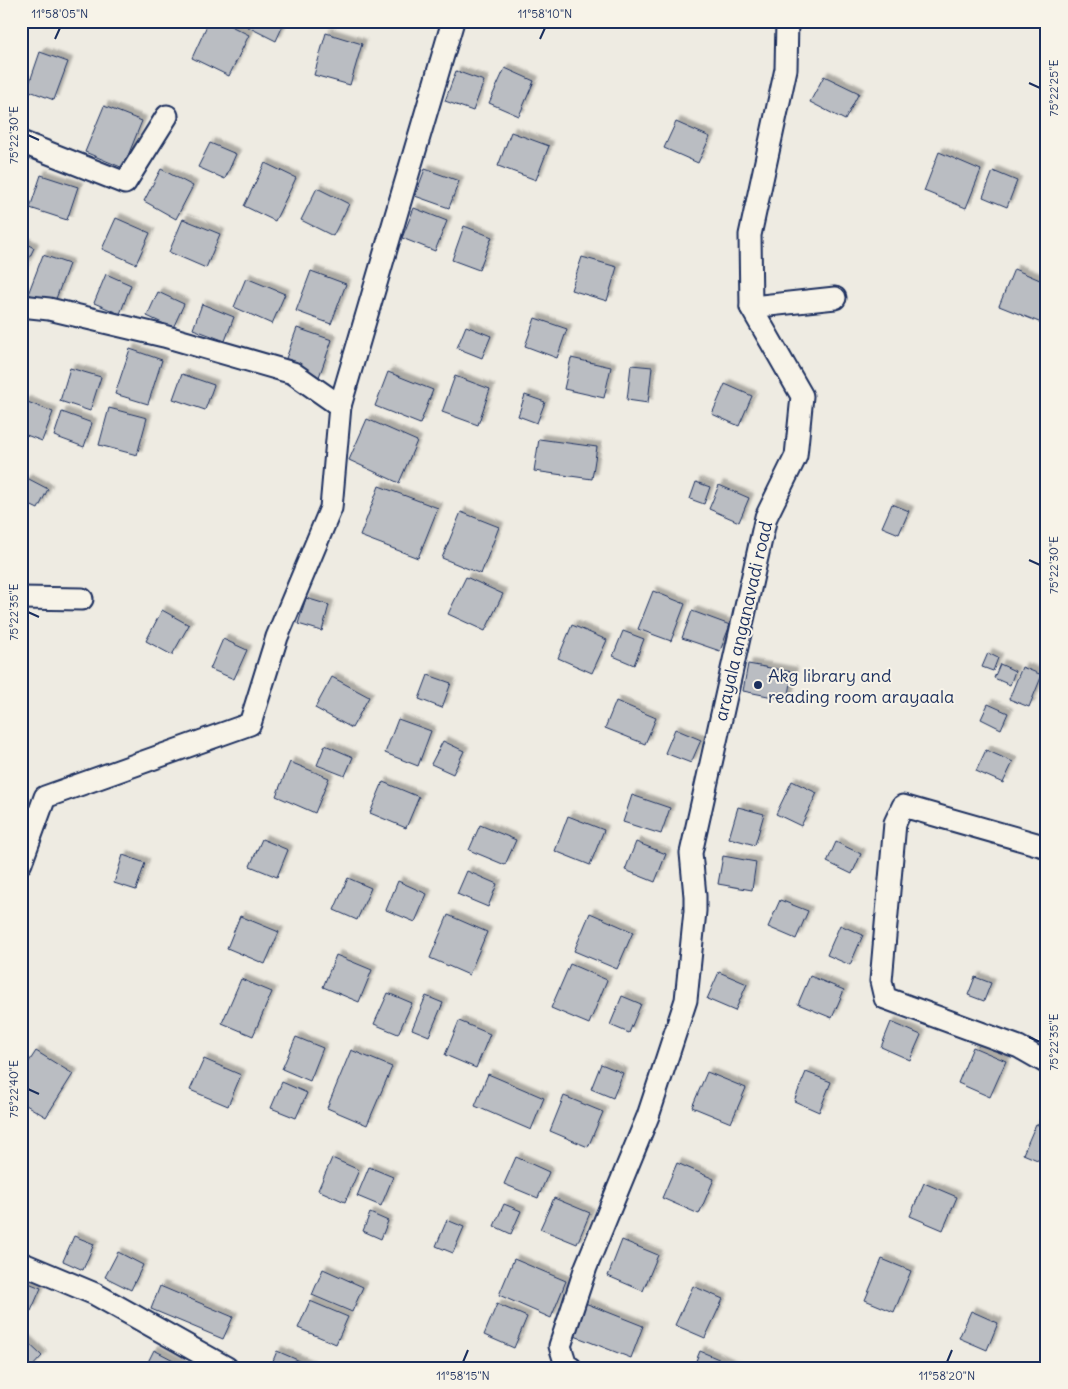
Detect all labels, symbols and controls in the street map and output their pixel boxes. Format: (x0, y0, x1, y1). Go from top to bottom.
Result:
text: 11°58'05"N (32, 6, 88, 21)
text: 11°58'10"N (518, 6, 572, 21)
text: 75°22'25"E (1046, 60, 1061, 116)
text: 75°22'30"E (6, 106, 21, 164)
street label: arayala anganavadi road (709, 518, 777, 723)
text: 75°22'30"E (1046, 536, 1061, 594)
text: 75°22'35"E (6, 583, 21, 641)
place label: Akg library and reading room arayaala (768, 664, 954, 708)
marker: Akg library and reading room arayaala (752, 679, 764, 691)
text: 75°22'35"E (1046, 1013, 1061, 1071)
text: 75°22'40"E (6, 1060, 21, 1118)
text: 11°58'15"N (436, 1368, 490, 1383)
text: 11°58'20"N (919, 1368, 975, 1383)

